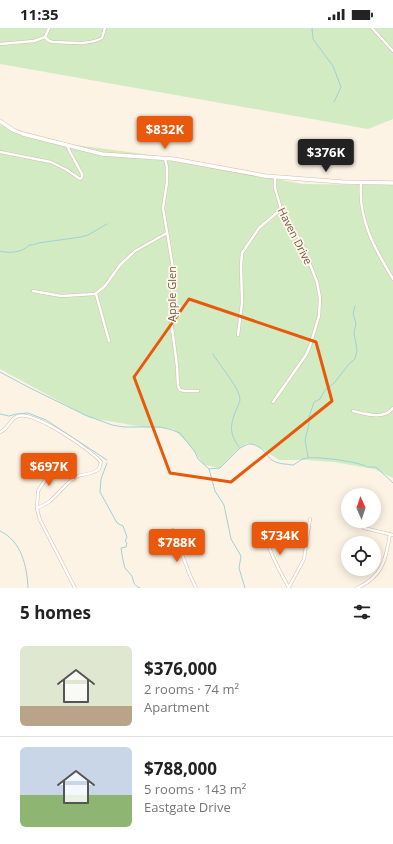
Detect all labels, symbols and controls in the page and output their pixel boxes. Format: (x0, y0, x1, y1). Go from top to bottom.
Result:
text: 11:35 (20, 4, 59, 24)
pin: $832K (137, 116, 193, 150)
text: $832K (146, 120, 184, 138)
pin: $376K (298, 139, 354, 173)
text: $376K (307, 143, 345, 161)
street label: Haven Drive (275, 205, 316, 267)
street label: Apple Glen (164, 266, 179, 322)
pin: $697K (21, 453, 77, 487)
text: $697K (30, 457, 68, 475)
north arrow (341, 488, 381, 528)
map controls (341, 488, 381, 576)
pin: $734K (252, 522, 308, 556)
text: $734K (261, 526, 299, 544)
pin: $788K (149, 529, 205, 563)
text: $788K (158, 533, 196, 551)
button: locate (341, 536, 381, 576)
text: 5 homes (20, 601, 91, 624)
icon: filters (351, 601, 373, 623)
text: $376,000 (144, 657, 217, 680)
icon: home (52, 662, 100, 710)
text: 2 rooms · 74 m² (144, 680, 239, 698)
text: Apartment (144, 698, 209, 716)
text: $788,000 (144, 757, 217, 780)
icon: home (52, 763, 100, 811)
text: 5 rooms · 143 m² (144, 780, 246, 798)
text: Eastgate Drive (144, 798, 231, 816)

